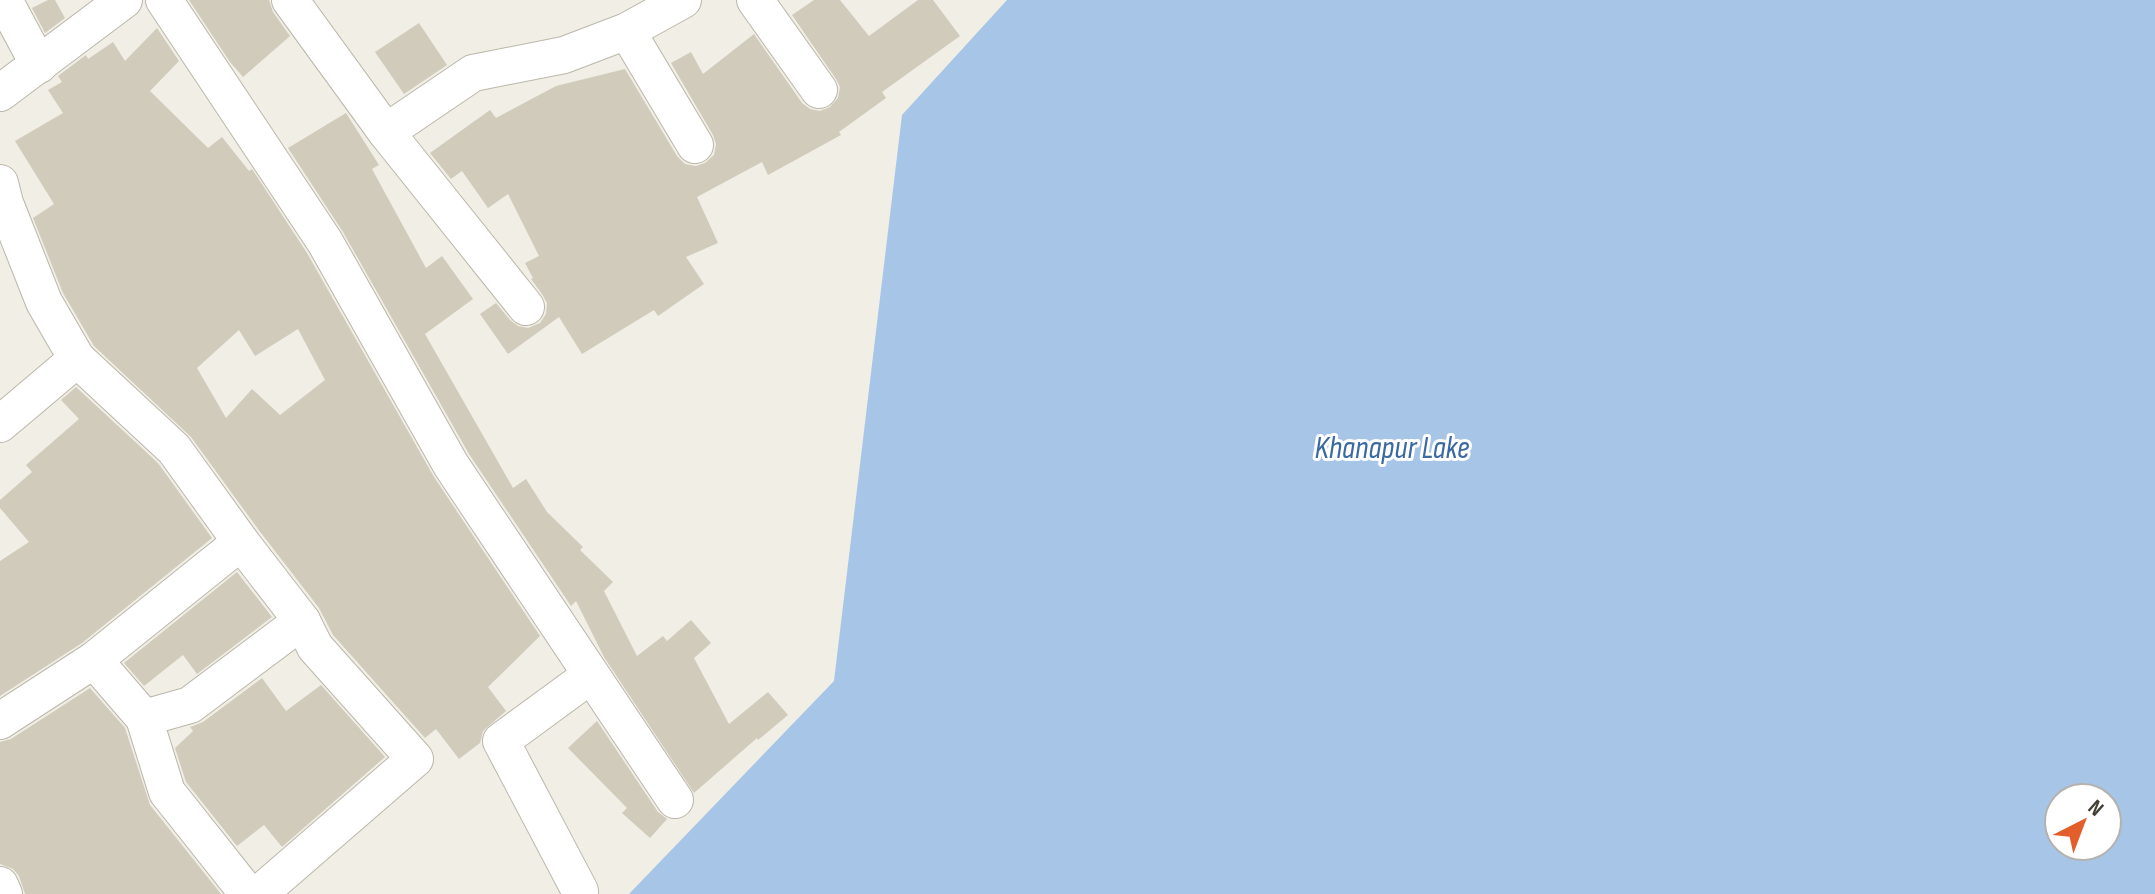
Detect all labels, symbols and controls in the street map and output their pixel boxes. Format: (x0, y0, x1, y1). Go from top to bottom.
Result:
water label: Khanapur Lake (1314, 429, 1470, 468)
north arrow (2043, 782, 2123, 862)
text: N (2082, 794, 2109, 822)

